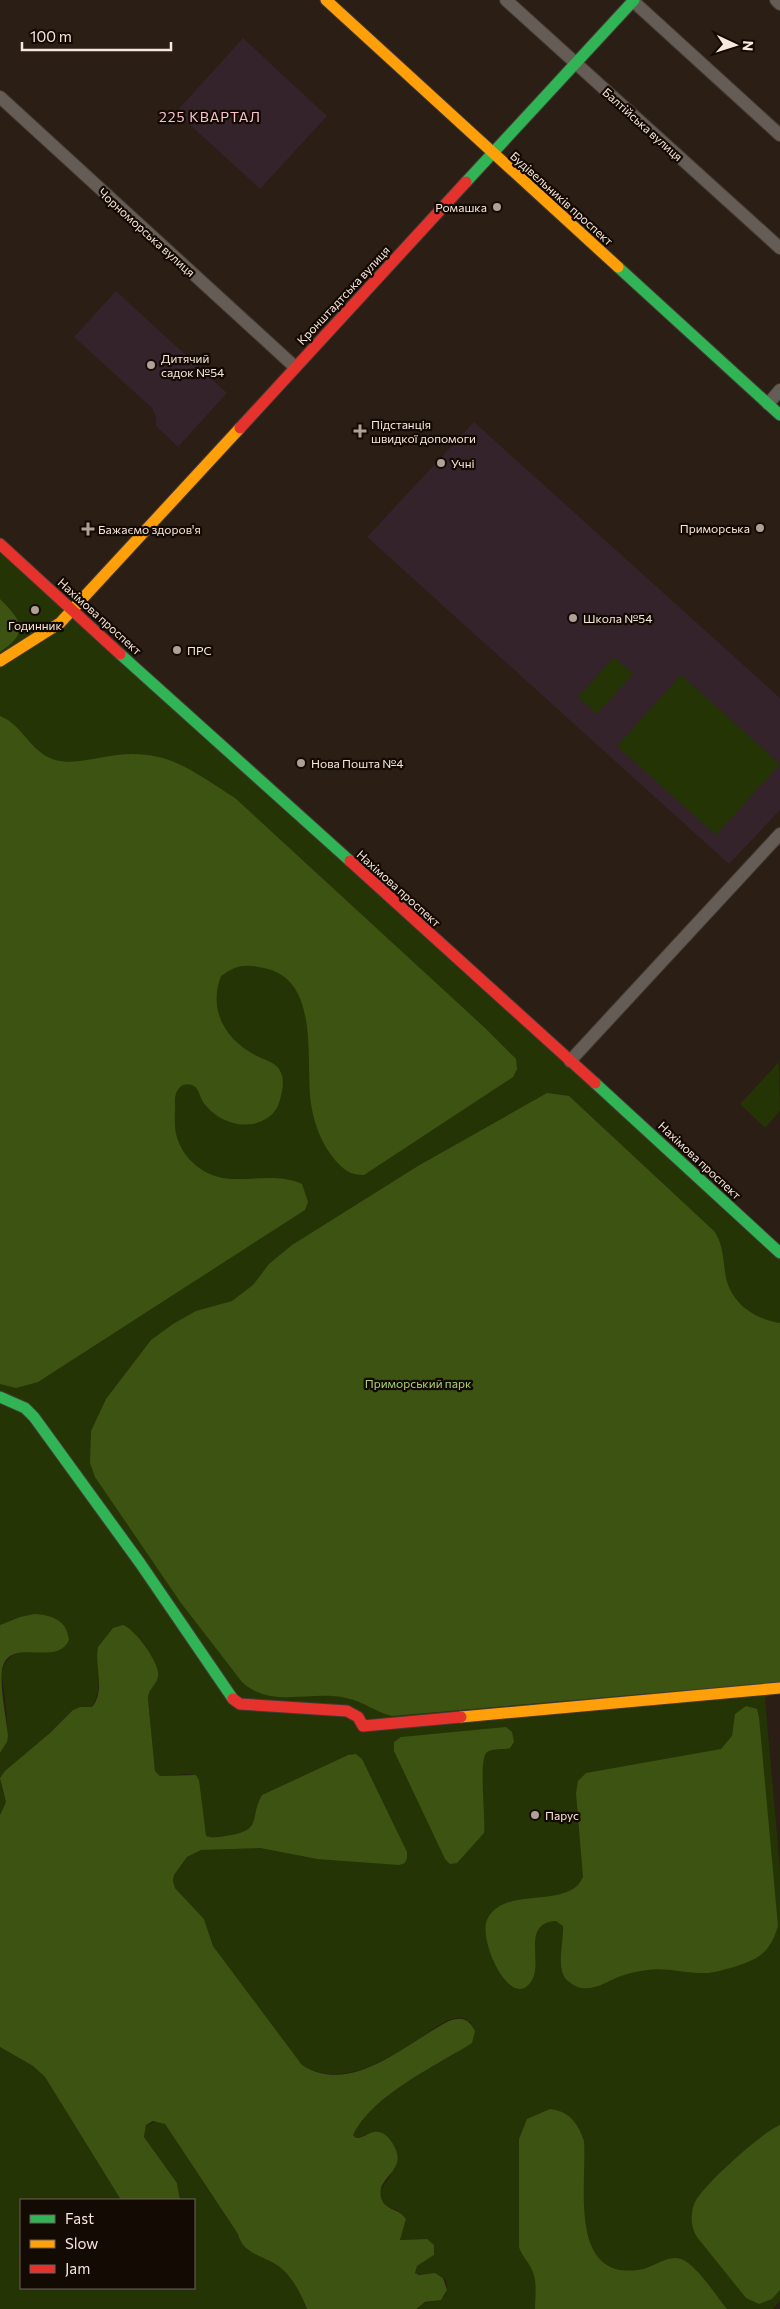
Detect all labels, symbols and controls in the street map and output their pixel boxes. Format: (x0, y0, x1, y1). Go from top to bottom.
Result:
scale bar (22, 20, 171, 52)
north arrow (710, 20, 760, 70)
text: 100 m (30, 27, 72, 45)
text: N (740, 40, 757, 52)
street label: Балтійська вулиця (600, 84, 686, 164)
district label: 225 КВАРТАЛ (159, 108, 261, 125)
street label: Будівельників проспект (508, 148, 616, 248)
street label: Чорноморська вулиця (96, 185, 198, 279)
place label: Ромашка (435, 200, 487, 214)
marker: Ромашка (491, 201, 503, 213)
street label: Кронштадтська вулиця (294, 243, 392, 347)
place label: Дитячий садок №54 (161, 351, 224, 379)
marker: Дитячий садок №54 (145, 359, 157, 371)
place label: Підстанція швидкої допомоги (371, 417, 476, 445)
marker: Підстанція швидкої допомоги (353, 424, 367, 438)
place label: Учні (451, 456, 475, 470)
marker: Учні (435, 457, 447, 469)
place label: Приморська (680, 521, 750, 535)
place label: Бажаємо здоров'я (98, 522, 201, 536)
marker: Приморська (754, 522, 766, 534)
marker: Бажаємо здоров'я (82, 523, 94, 535)
street label: Нахімова проспект (55, 575, 145, 657)
marker: Годинник (29, 604, 41, 616)
place label: Школа №54 (583, 611, 652, 625)
marker: Школа №54 (567, 612, 579, 624)
place label: Годинник (8, 618, 62, 632)
place label: ПРС (187, 643, 212, 657)
marker: ПРС (171, 644, 183, 656)
place label: Нова Пошта №4 (311, 756, 404, 770)
marker: Нова Пошта №4 (295, 757, 307, 769)
street label: Нахімова проспект (354, 847, 444, 929)
street label: Нахімова проспект (656, 1118, 744, 1202)
park label: Приморський парк (365, 1376, 472, 1390)
place label: Парус (545, 1808, 579, 1822)
marker: Парус (529, 1809, 541, 1821)
legend (20, 2199, 195, 2289)
text: Fast (65, 2209, 94, 2227)
text: Slow (65, 2234, 98, 2252)
text: Jam (65, 2259, 90, 2277)

